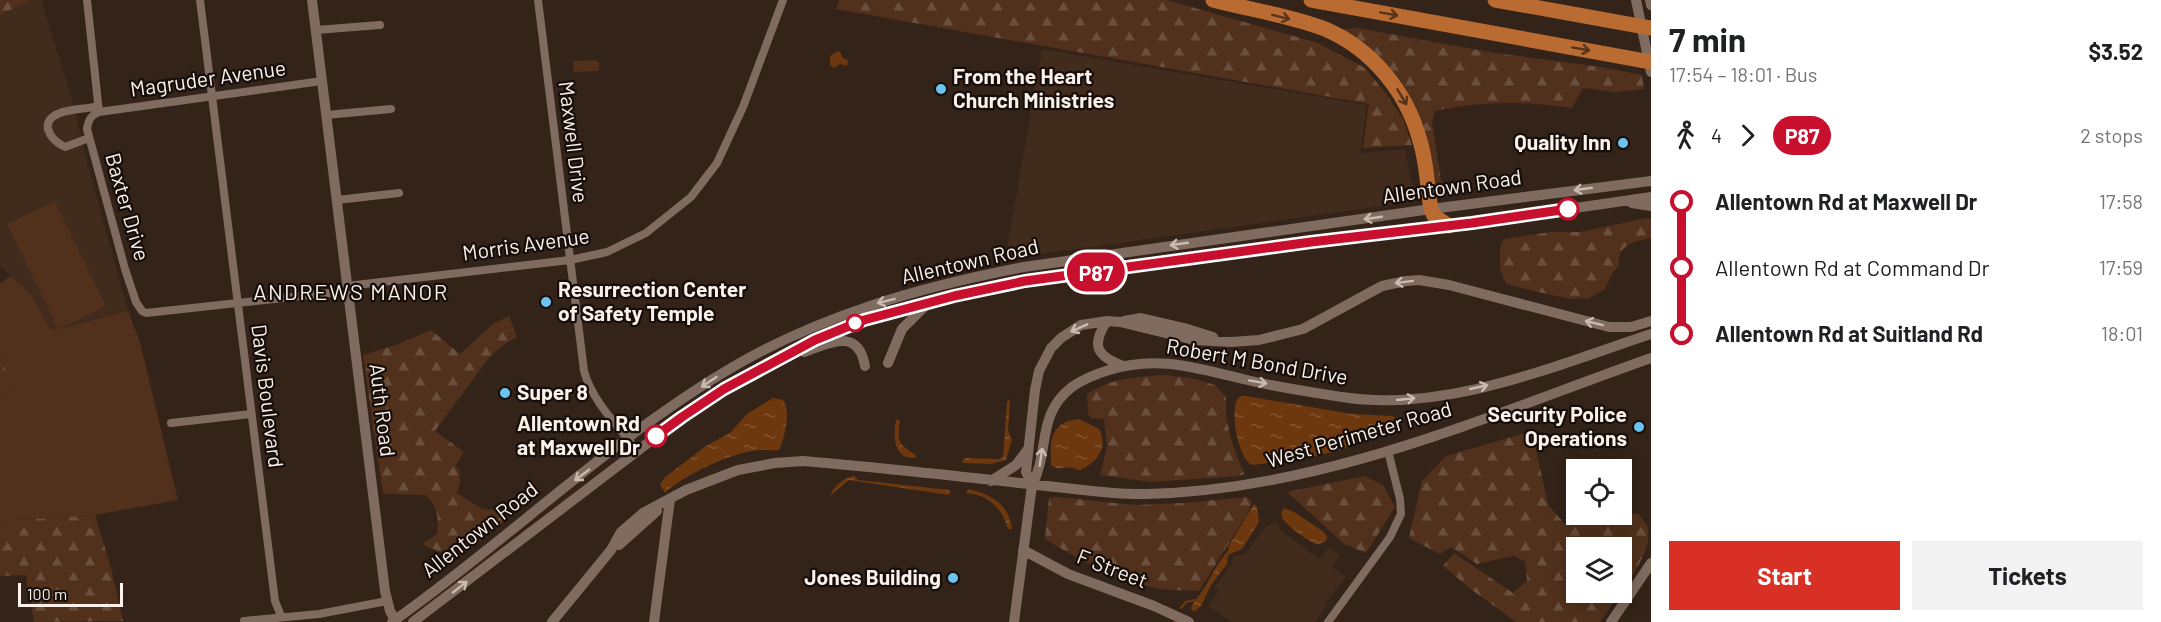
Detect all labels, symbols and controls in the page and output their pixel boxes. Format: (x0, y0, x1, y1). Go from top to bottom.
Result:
one-way arrow (1379, 9, 1398, 20)
one-way arrow (1272, 11, 1291, 23)
text: 7 min (1669, 19, 1746, 59)
text: $3.52 (2088, 38, 2143, 64)
one-way arrow (1570, 44, 1590, 55)
street label: Magruder Avenue (128, 54, 287, 101)
text: 17:54 – 18:01 · Bus (1669, 62, 1817, 86)
place label: From the Heart Church Ministries (953, 63, 1114, 112)
street label: Maxwell Drive (555, 80, 594, 204)
marker: From the Heart Church Ministries (934, 82, 948, 96)
one-way arrow (1396, 88, 1408, 105)
icon: walk (1669, 119, 1702, 152)
icon: forward (1731, 119, 1764, 152)
text: 4 (1711, 123, 1722, 147)
text: P87 (1785, 123, 1819, 148)
text: 2 stops (2080, 123, 2143, 147)
place label: Quality Inn (1514, 129, 1611, 154)
marker: Quality Inn (1616, 136, 1630, 150)
street label: Baxter Drive (101, 150, 156, 263)
street label: Allentown Road (1381, 163, 1523, 208)
one-way arrow (1574, 183, 1593, 194)
text: Allentown Rd at Maxwell Dr (1715, 188, 1977, 214)
text: 17:58 (2099, 189, 2143, 213)
unlabelled marker (1557, 198, 1579, 220)
one-way arrow (1363, 212, 1383, 223)
street label: Morris Avenue (461, 222, 591, 265)
street label: Allentown Road (898, 233, 1041, 289)
one-way arrow (1170, 239, 1190, 250)
line badge: P87 (1062, 252, 1130, 292)
text: Allentown Rd at Command Dr (1715, 254, 1989, 280)
text: 17:59 (2099, 255, 2143, 279)
text: P87 (1079, 260, 1113, 285)
place label: Resurrection Center of Safety Temple (558, 276, 746, 325)
one-way arrow (1395, 277, 1415, 288)
district label: ANDREWS MANOR (253, 278, 449, 304)
marker: Resurrection Center of Safety Temple (539, 295, 553, 309)
one-way arrow (877, 296, 896, 307)
unlabelled marker (846, 314, 864, 332)
one-way arrow (1585, 317, 1604, 328)
text: Allentown Rd at Suitland Rd (1715, 320, 1983, 346)
text: 18:01 (2101, 321, 2143, 345)
one-way arrow (1071, 322, 1089, 334)
street label: Davis Boulevard (247, 323, 290, 469)
street label: Robert M Bond Drive (1164, 332, 1350, 389)
street label: Auth Road (365, 362, 402, 458)
one-way arrow (701, 376, 718, 388)
one-way arrow (1248, 377, 1268, 388)
place label: Super 8 (517, 379, 588, 404)
one-way arrow (1469, 381, 1488, 393)
marker: Super 8 (498, 386, 512, 400)
one-way arrow (1396, 393, 1416, 404)
street label: West Perimeter Road (1263, 395, 1454, 472)
place label: Security Police Operations (1487, 401, 1627, 450)
place label: Allentown Rd at Maxwell Dr (517, 410, 640, 459)
marker: Security Police Operations (1632, 420, 1646, 434)
marker: Allentown Rd at Maxwell Dr (645, 425, 667, 447)
one-way arrow (1035, 447, 1046, 467)
map controls (1566, 459, 1632, 603)
button: locate (1566, 459, 1632, 525)
one-way arrow (574, 468, 590, 481)
street label: Allentown Road (416, 476, 542, 582)
button: layers (1566, 537, 1632, 603)
button: Start (1669, 541, 1900, 610)
button: Tickets (1912, 541, 2143, 610)
street label: F Street (1074, 543, 1151, 592)
place label: Jones Building (804, 564, 941, 589)
marker: Jones Building (946, 571, 960, 585)
scale bar (18, 580, 123, 608)
one-way arrow (451, 580, 467, 593)
text: 100 m (27, 584, 67, 603)

